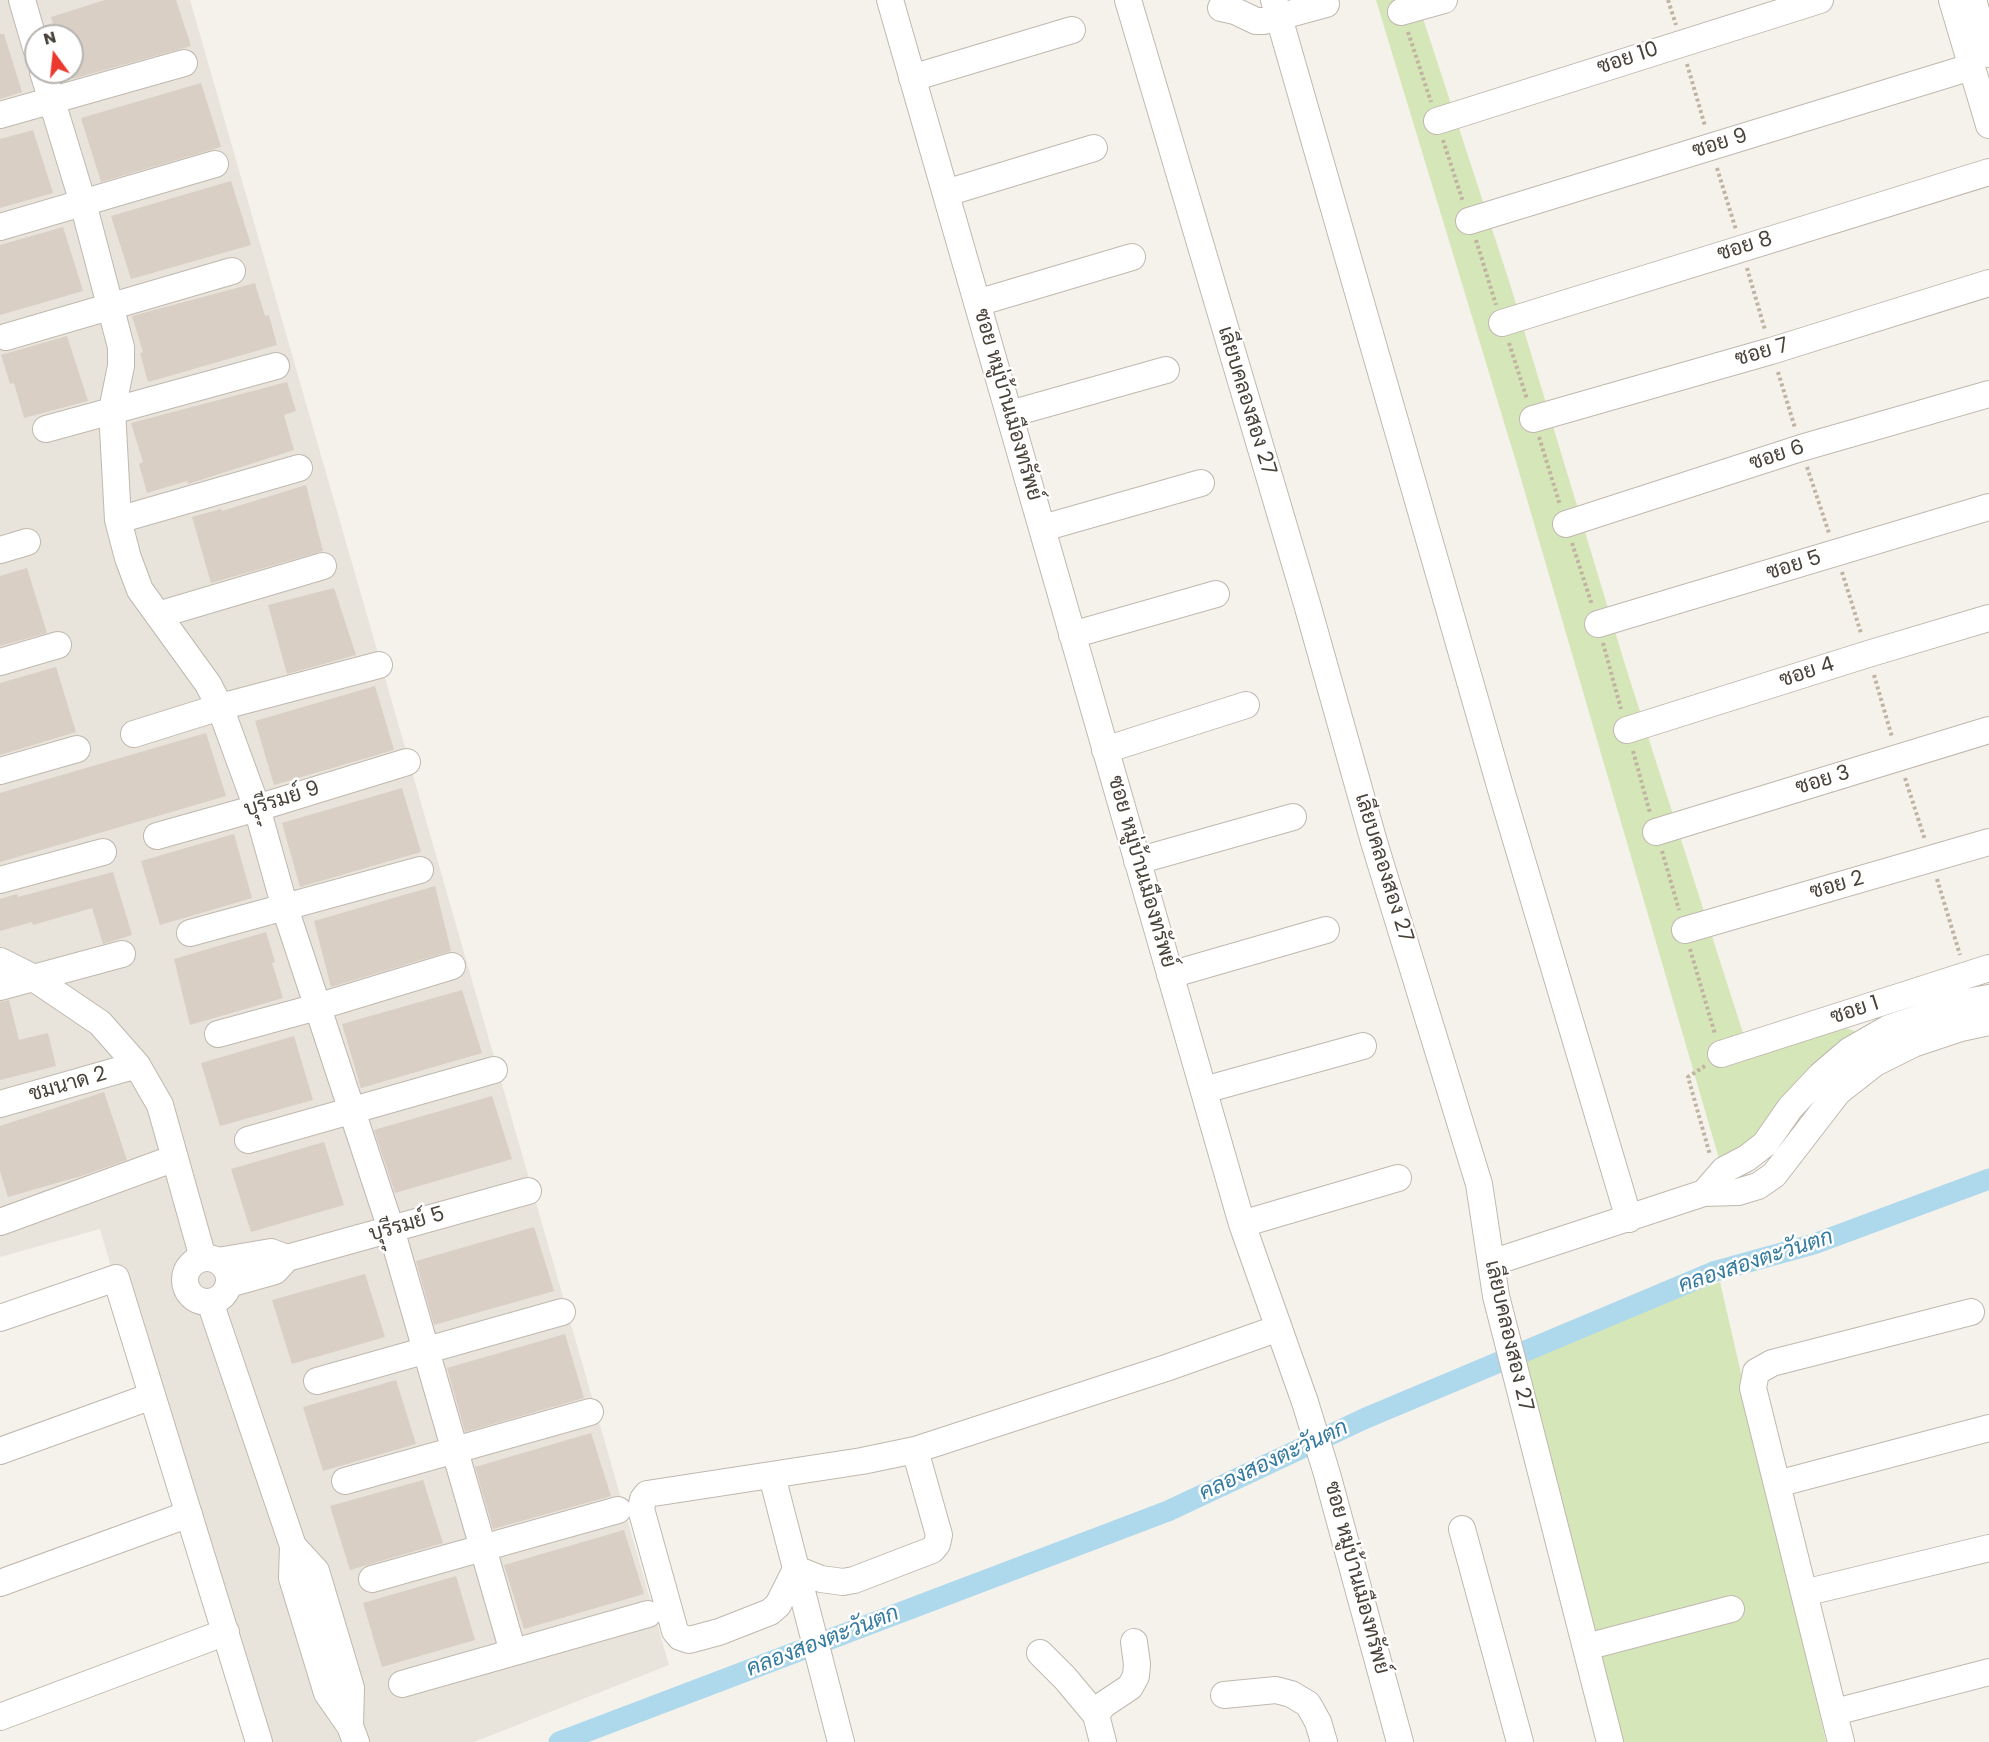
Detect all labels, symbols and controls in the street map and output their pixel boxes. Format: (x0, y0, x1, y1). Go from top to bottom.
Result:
north arrow (24, 24, 84, 84)
text: N (41, 25, 59, 51)
street label: ซอย 10 (1594, 37, 1662, 81)
street label: ซอย 9 (1689, 124, 1751, 164)
street label: ซอย 8 (1714, 227, 1776, 267)
street label: ซอย หมู่บ้านเมืองทรัพย์ (968, 306, 1046, 504)
street label: เลียบคลองสอง 27 (1211, 324, 1281, 478)
street label: ซอย 7 (1732, 333, 1792, 373)
street label: ซอย 6 (1746, 435, 1808, 477)
street label: ซอย 5 (1764, 546, 1824, 586)
street label: ซอย 4 (1776, 652, 1838, 694)
street label: ซอย 3 (1793, 761, 1853, 801)
street label: ซอย หมู่บ้านเมืองทรัพย์ (1102, 773, 1180, 971)
street label: บุุรีรมย์ 9 (241, 777, 323, 823)
street label: เลียบคลองสอง 27 (1348, 791, 1418, 945)
street label: ซอย 2 (1807, 866, 1867, 906)
street label: ซอย 1 (1828, 991, 1882, 1031)
street label: ชมนาด 2 (26, 1062, 110, 1108)
street label: บุุรีรมย์ 5 (366, 1202, 448, 1248)
water label: คลองสองตะวันตก (1675, 1225, 1837, 1299)
street label: เลียบคลองสอง 27 (1478, 1258, 1538, 1414)
water label: คลองสองตะวันตก (1195, 1415, 1353, 1507)
street label: ซอย หมู่บ้านเมืองทรัพย์ (1318, 1479, 1394, 1677)
water label: คลองสองตะวันตก (743, 1601, 903, 1683)

